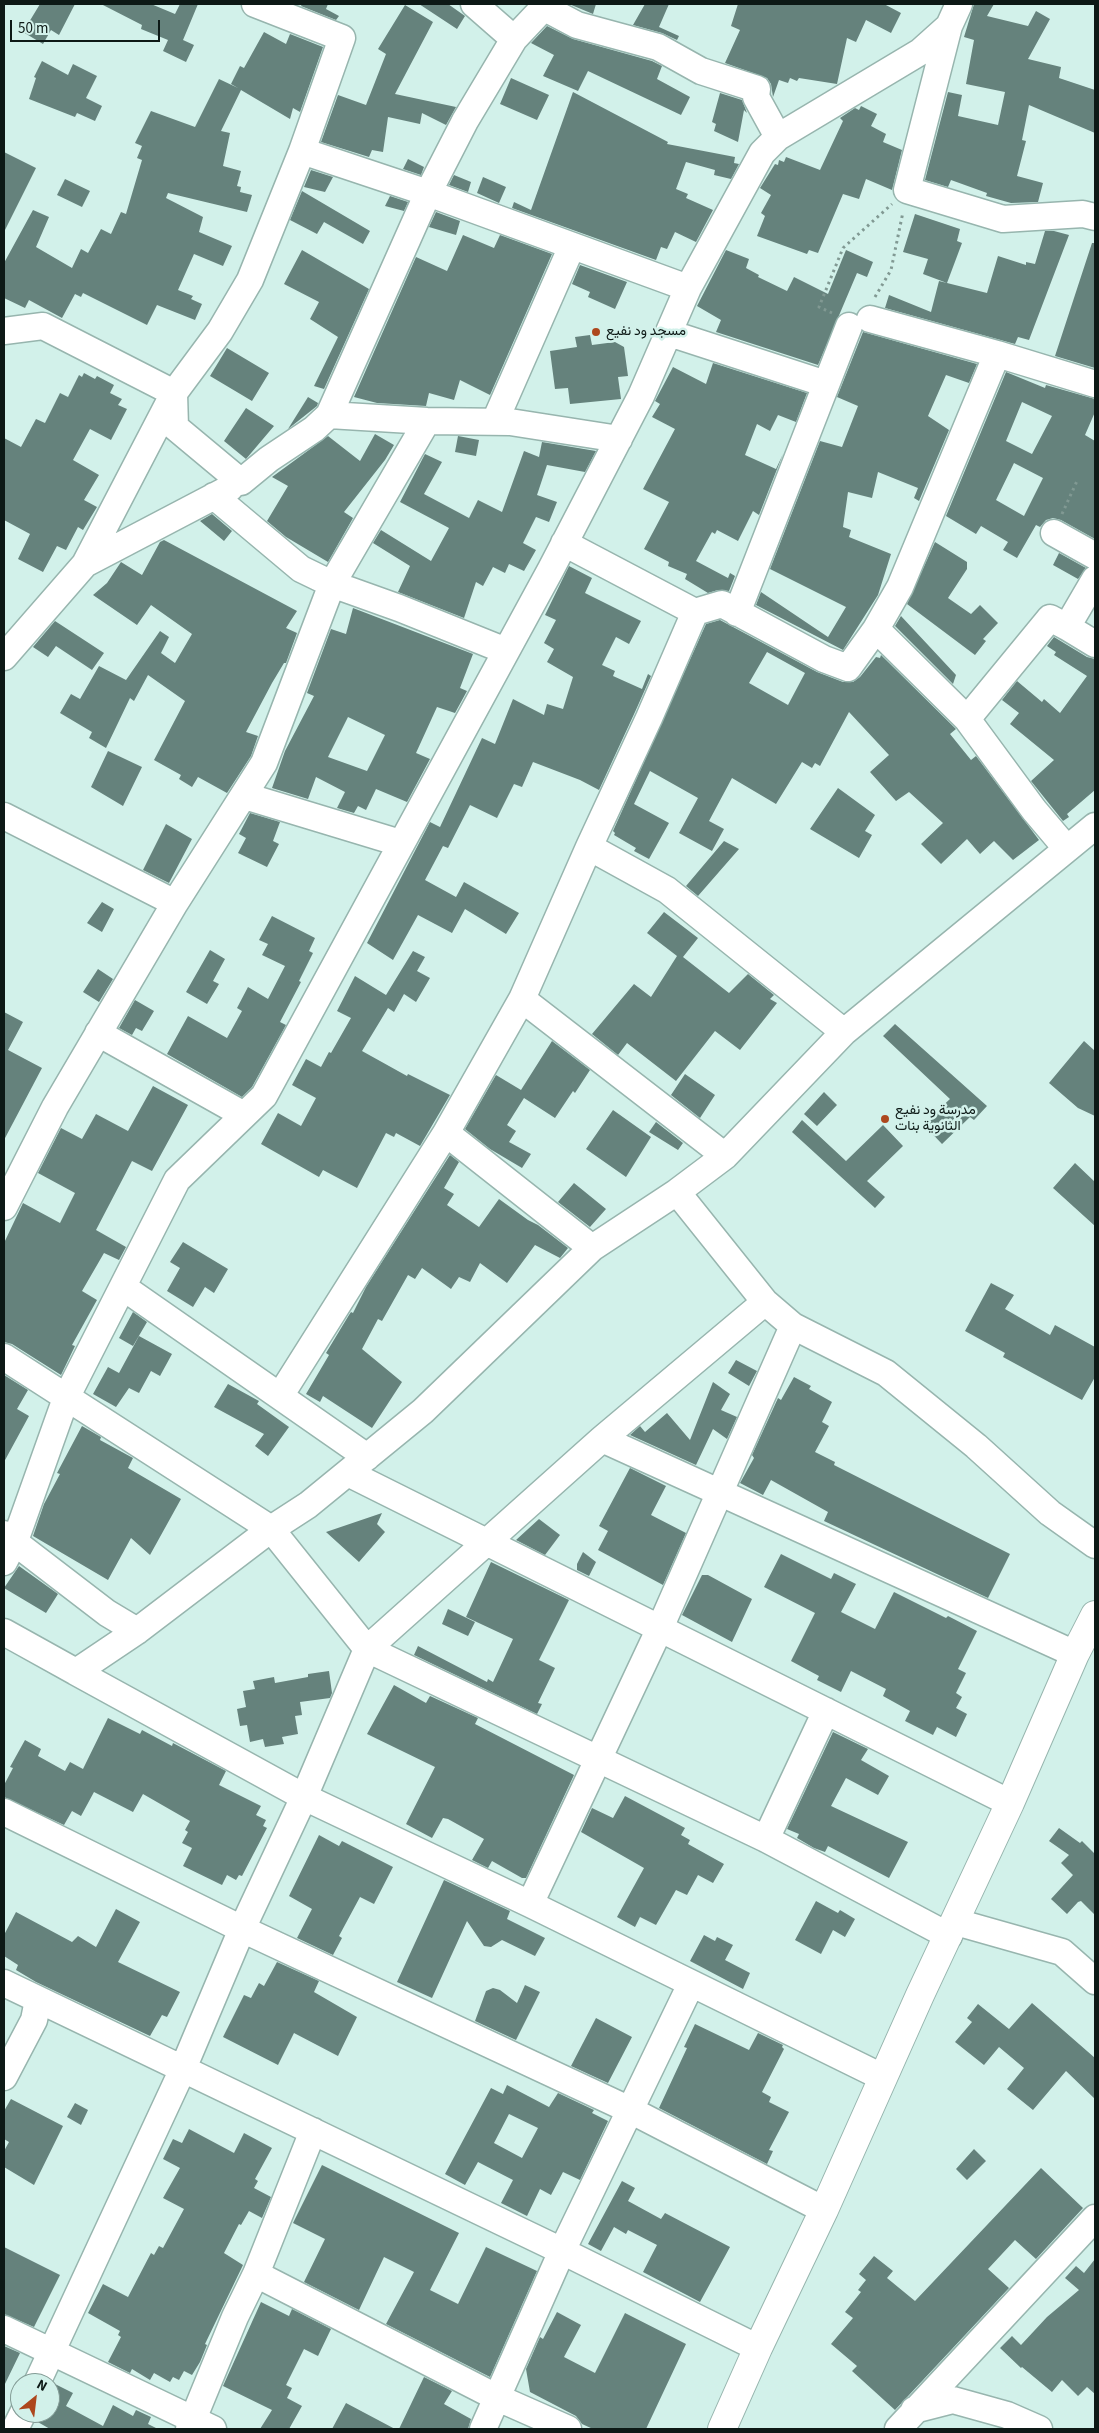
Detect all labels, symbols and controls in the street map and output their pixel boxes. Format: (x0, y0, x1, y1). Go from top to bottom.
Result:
scale bar (12, 10, 162, 42)
text: 50 m (18, 18, 48, 39)
place label: مسجد ود نفيع (606, 324, 686, 340)
marker: مسجد ود نفيع (590, 326, 602, 338)
place label: مدرسة ود نفيع الثانوية بنات (895, 1103, 976, 1136)
marker: مدرسة ود نفيع الثانوية بنات (879, 1113, 891, 1125)
north arrow (10, 2373, 60, 2423)
text: N (33, 2375, 51, 2397)

